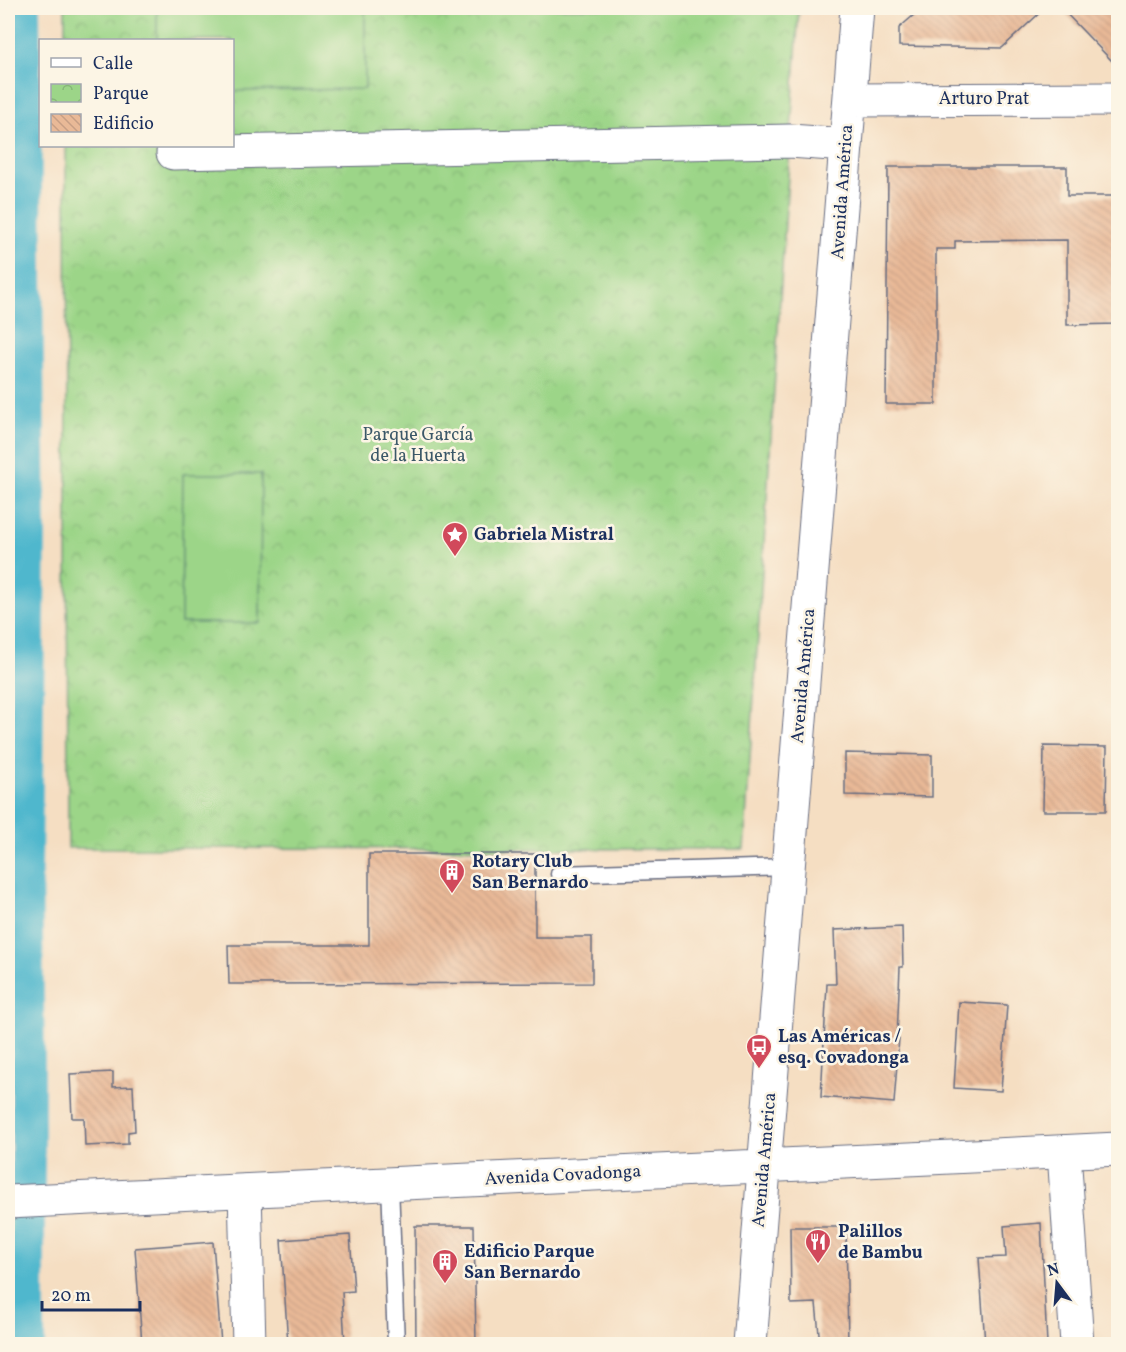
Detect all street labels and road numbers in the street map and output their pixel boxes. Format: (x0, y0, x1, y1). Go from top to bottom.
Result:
street label: Arturo Prat (939, 87, 1029, 112)
street label: Avenida América (826, 124, 860, 260)
street label: Avenida América (786, 607, 822, 745)
street label: Avenida América (747, 1091, 783, 1229)
street label: Avenida Covadonga (484, 1159, 642, 1193)

